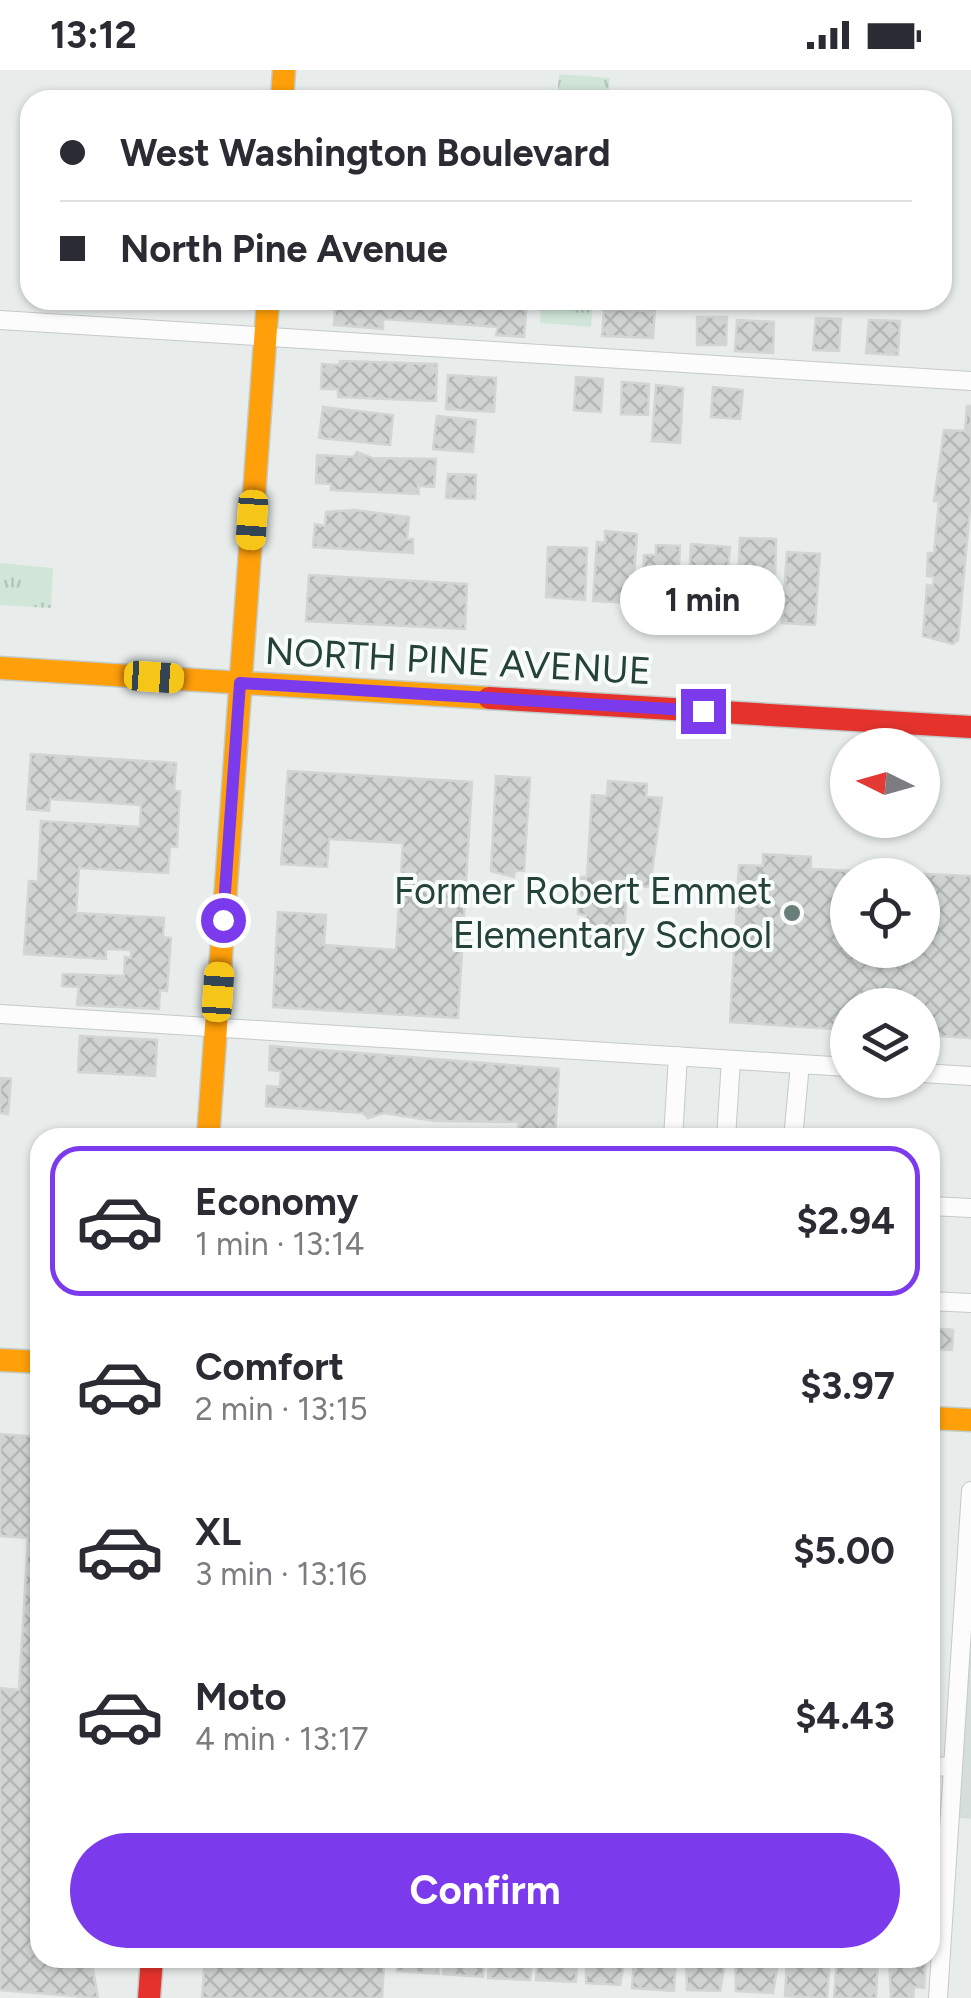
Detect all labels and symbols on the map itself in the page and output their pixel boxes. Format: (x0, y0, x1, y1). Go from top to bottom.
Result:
car (235, 489, 269, 551)
callout: 1 min (620, 566, 786, 636)
street label: NORTH PINE AVENUE (264, 628, 652, 694)
car (123, 660, 185, 694)
route end (681, 689, 726, 734)
north arrow (830, 728, 940, 838)
place label: Former Robert Emmet Elementary School (394, 868, 772, 958)
route start (201, 898, 246, 943)
marker: Former Robert Emmet Elementary School (781, 902, 803, 924)
car (201, 961, 235, 1023)

